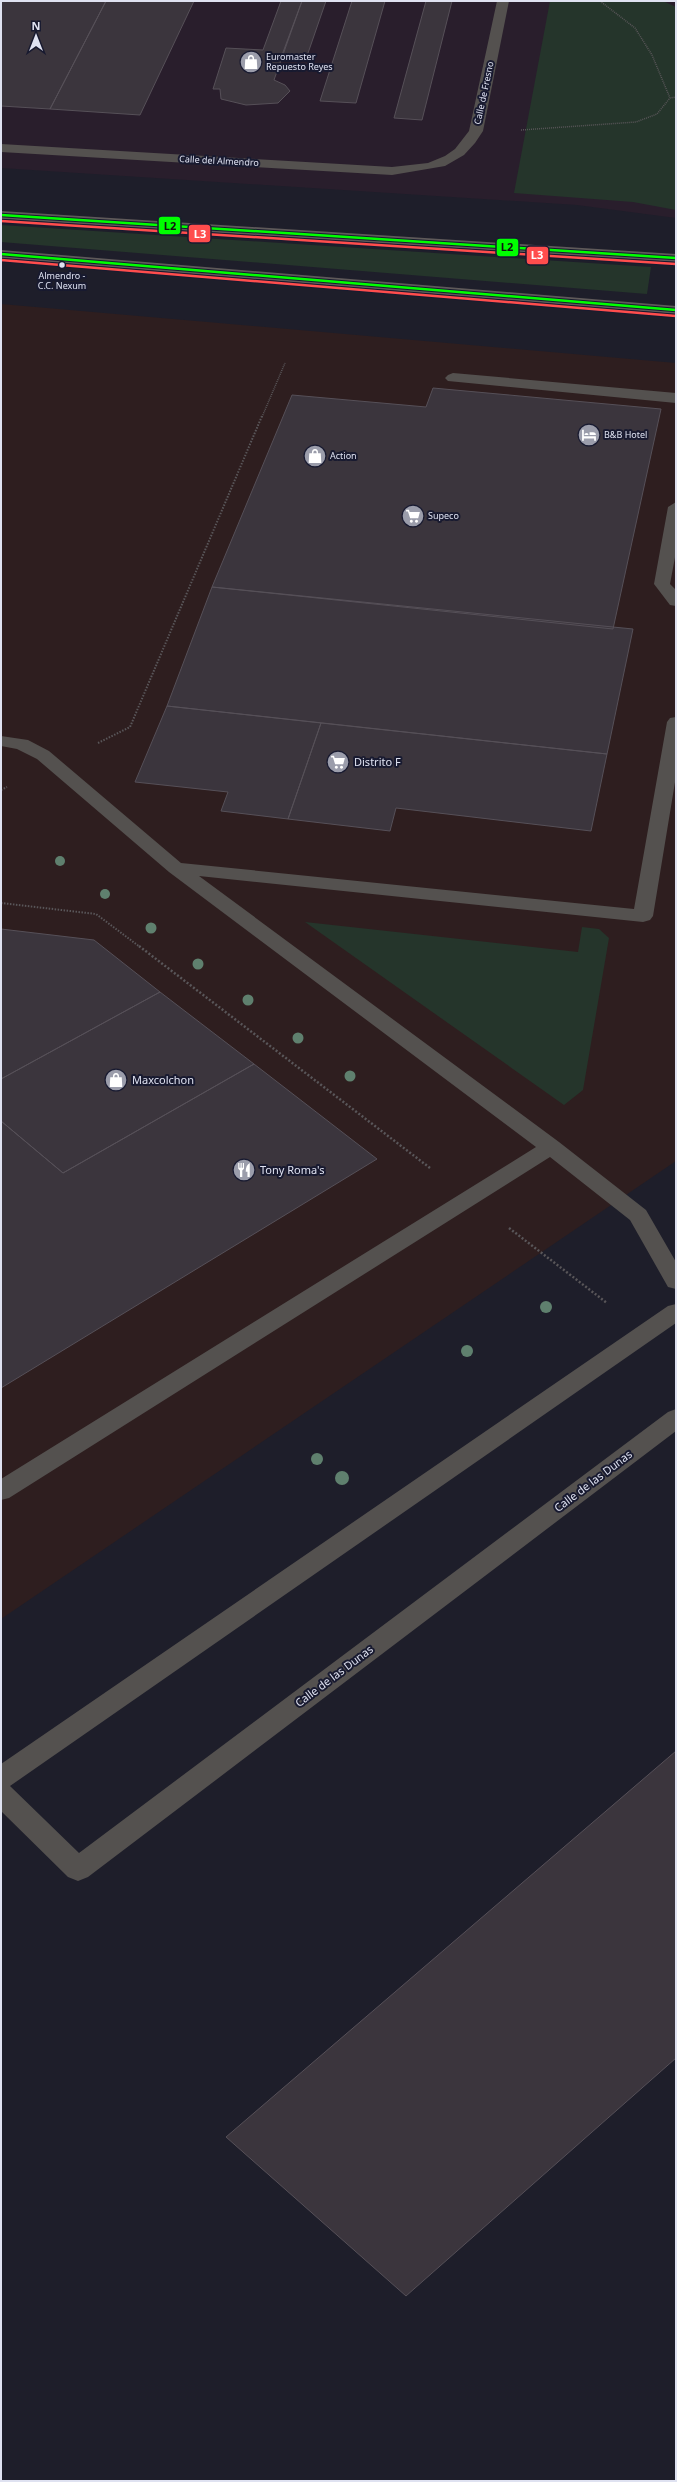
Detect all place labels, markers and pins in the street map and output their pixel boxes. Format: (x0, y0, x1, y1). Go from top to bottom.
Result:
shop icon: Euromaster Repuesto Reyes (238, 49, 264, 75)
place label: Euromaster Repuesto Reyes (266, 50, 333, 73)
marker: Almendro - C.C. Nexum (57, 260, 67, 270)
place label: Almendro - C.C. Nexum (38, 269, 86, 292)
hotel icon: B&B Hotel (576, 422, 602, 448)
place label: B&B Hotel (604, 428, 647, 441)
shop icon: Action (302, 443, 328, 469)
place label: Action (330, 449, 357, 462)
supermarket icon: Supeco (400, 503, 426, 529)
place label: Supeco (428, 509, 459, 522)
supermarket icon: Distrito F (325, 749, 351, 775)
place label: Distrito F (354, 754, 401, 769)
shop icon: Maxcolchon (103, 1067, 129, 1093)
place label: Maxcolchon (132, 1072, 194, 1087)
restaurant icon: Tony Roma's (231, 1157, 257, 1183)
place label: Tony Roma's (260, 1162, 325, 1177)

